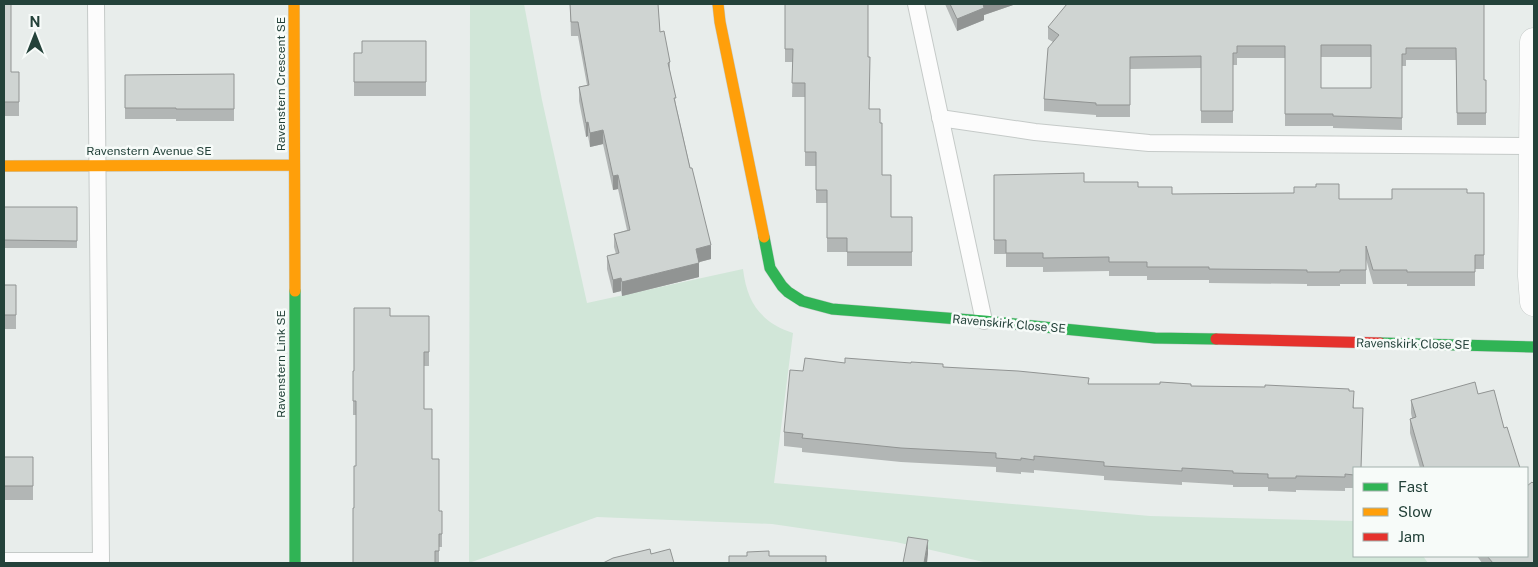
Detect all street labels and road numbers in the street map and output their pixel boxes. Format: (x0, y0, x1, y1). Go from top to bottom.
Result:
street label: Ravenstern Crescent SE (274, 17, 288, 151)
street label: Ravenstern Avenue SE (86, 144, 212, 158)
street label: Ravenstern Link SE (274, 310, 288, 418)
street label: Ravenskirk Close SE (952, 312, 1066, 336)
street label: Ravenskirk Close SE (1356, 336, 1470, 352)

